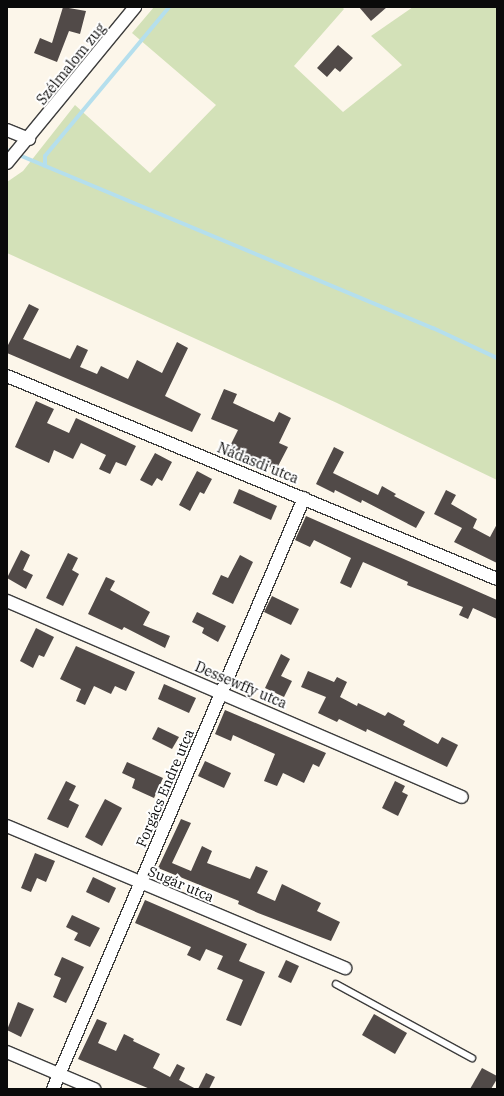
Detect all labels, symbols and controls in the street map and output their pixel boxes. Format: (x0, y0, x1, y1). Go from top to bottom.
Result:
street label: Szélmalom zug (33, 20, 109, 108)
street label: Nádasdi utca (215, 439, 301, 487)
street label: Dessewffy utca (193, 658, 289, 712)
street label: Forgács Endre utca (133, 726, 197, 850)
street label: Sugár utca (146, 863, 216, 905)

